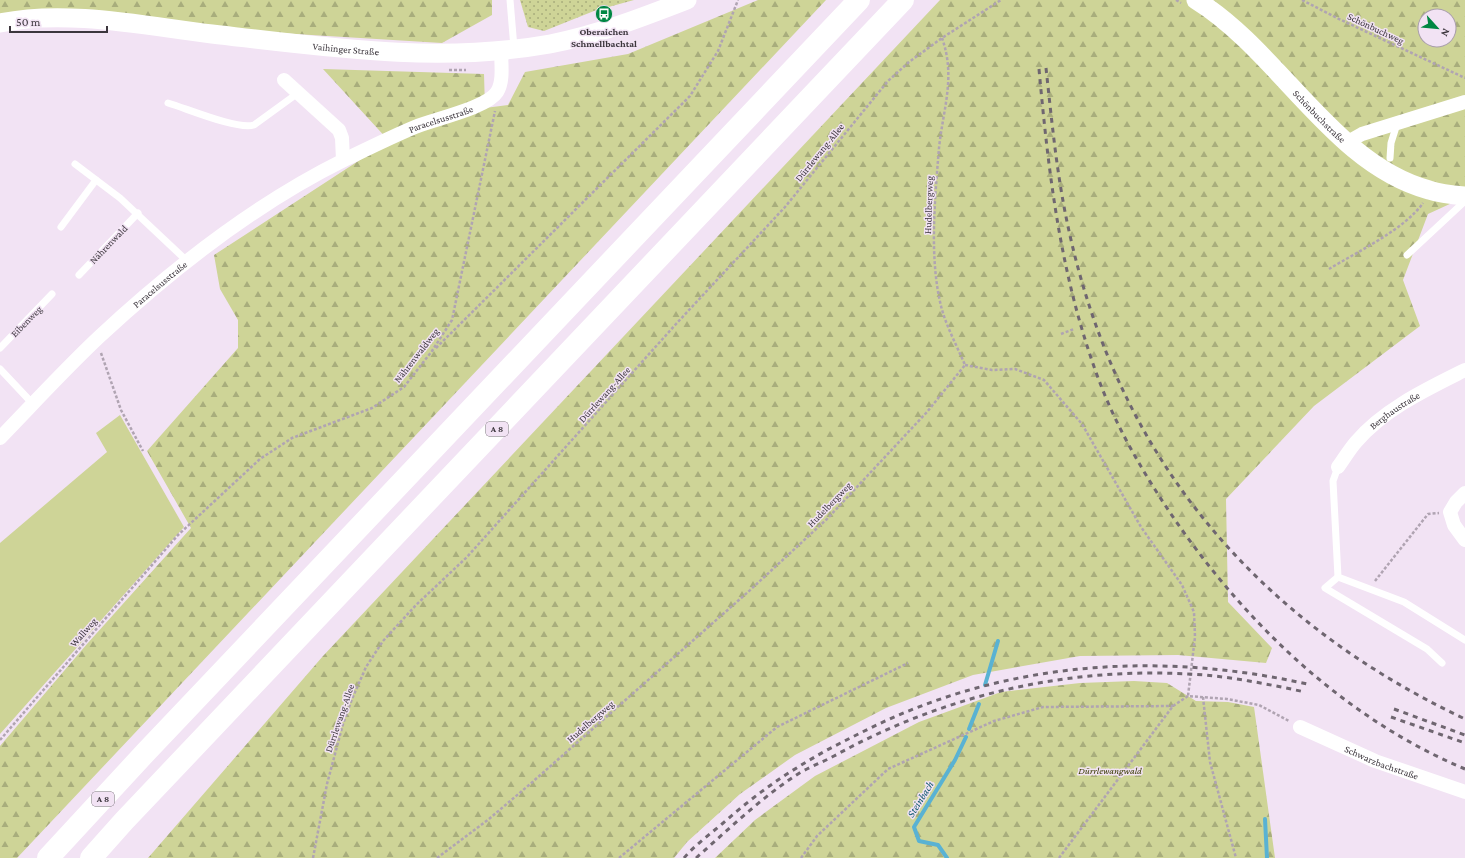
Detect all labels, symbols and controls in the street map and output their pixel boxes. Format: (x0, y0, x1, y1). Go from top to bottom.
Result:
bus stop icon: Oberaichen Schmellbachtal (594, 4, 614, 24)
scale bar (10, 8, 107, 34)
north arrow (1417, 8, 1457, 48)
street label: Schönbuchweg (1346, 11, 1406, 46)
text: 50 m (16, 15, 41, 29)
place label: Oberaichen Schmellbachtal (571, 26, 637, 49)
text: N (1439, 26, 1453, 39)
street label: Vaihinger Straße (312, 41, 380, 57)
street label: Schönbuchstraße (1291, 88, 1348, 145)
street label: Paracelsusstraße (407, 103, 475, 135)
street label: Dürrlewang-Allee (793, 121, 847, 184)
street label: Hudelbergweg (922, 175, 935, 234)
street label: Nährenwald (87, 222, 130, 266)
street label: Paracelsusstraße (131, 258, 190, 310)
street label: Eibenweg (9, 303, 44, 339)
street label: Nährenwaldweg (392, 326, 441, 385)
street label: Dürrlewang-Allee (576, 364, 633, 425)
street label: Berghaustraße (1367, 389, 1422, 432)
road number: A 8 (486, 422, 508, 436)
street label: Hudelbergweg (805, 479, 854, 529)
street label: Wallweg (68, 615, 99, 649)
street label: Dürrlewang-Allee (323, 682, 356, 754)
street label: Hudelbergweg (565, 698, 616, 745)
street label: Schwarzbachstraße (1343, 743, 1421, 782)
park label: Dürrlewangwald (1078, 765, 1142, 776)
water label: Steinbach (904, 779, 936, 819)
road number: A 8 (92, 792, 114, 806)

